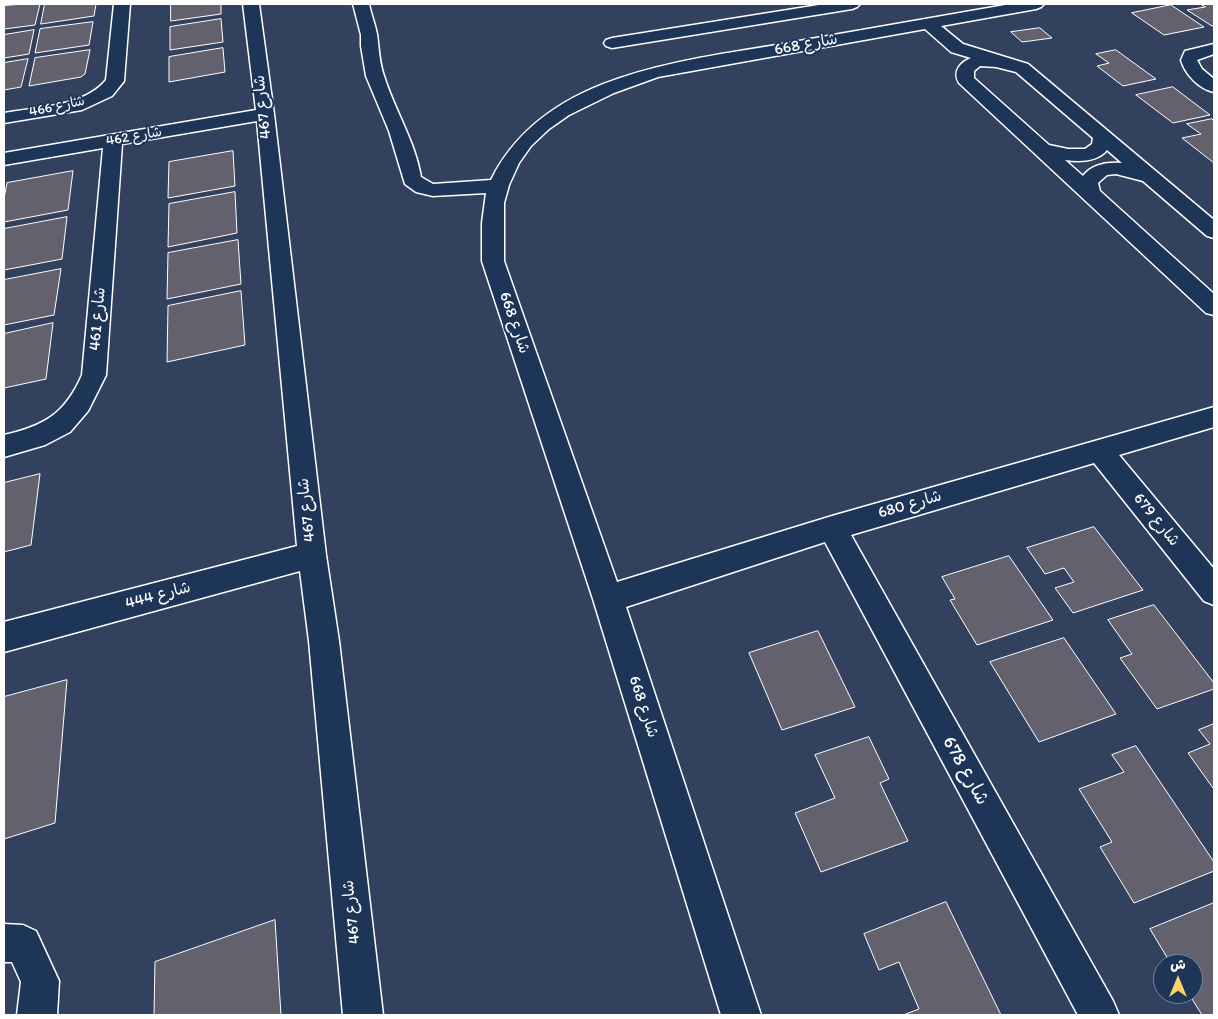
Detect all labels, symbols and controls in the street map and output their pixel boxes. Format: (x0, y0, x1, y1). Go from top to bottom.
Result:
street label: شارع 668 (773, 30, 839, 60)
street label: شارع 467 (250, 74, 276, 140)
street label: شارع 466 (28, 93, 86, 121)
street label: شارع 462 (105, 124, 163, 150)
street label: شارع 461 (86, 286, 110, 352)
street label: شارع 668 (495, 290, 533, 356)
street label: شارع 467 (294, 477, 320, 543)
street label: شارع 680 (876, 487, 944, 523)
street label: شارع 679 (1129, 489, 1183, 551)
street label: شارع 444 (123, 578, 193, 614)
street label: شارع 668 (624, 674, 662, 740)
street label: شارع 678 (937, 733, 993, 809)
street label: شارع 467 (339, 879, 365, 945)
north arrow (1153, 954, 1203, 1004)
text: ش (1170, 956, 1186, 973)

